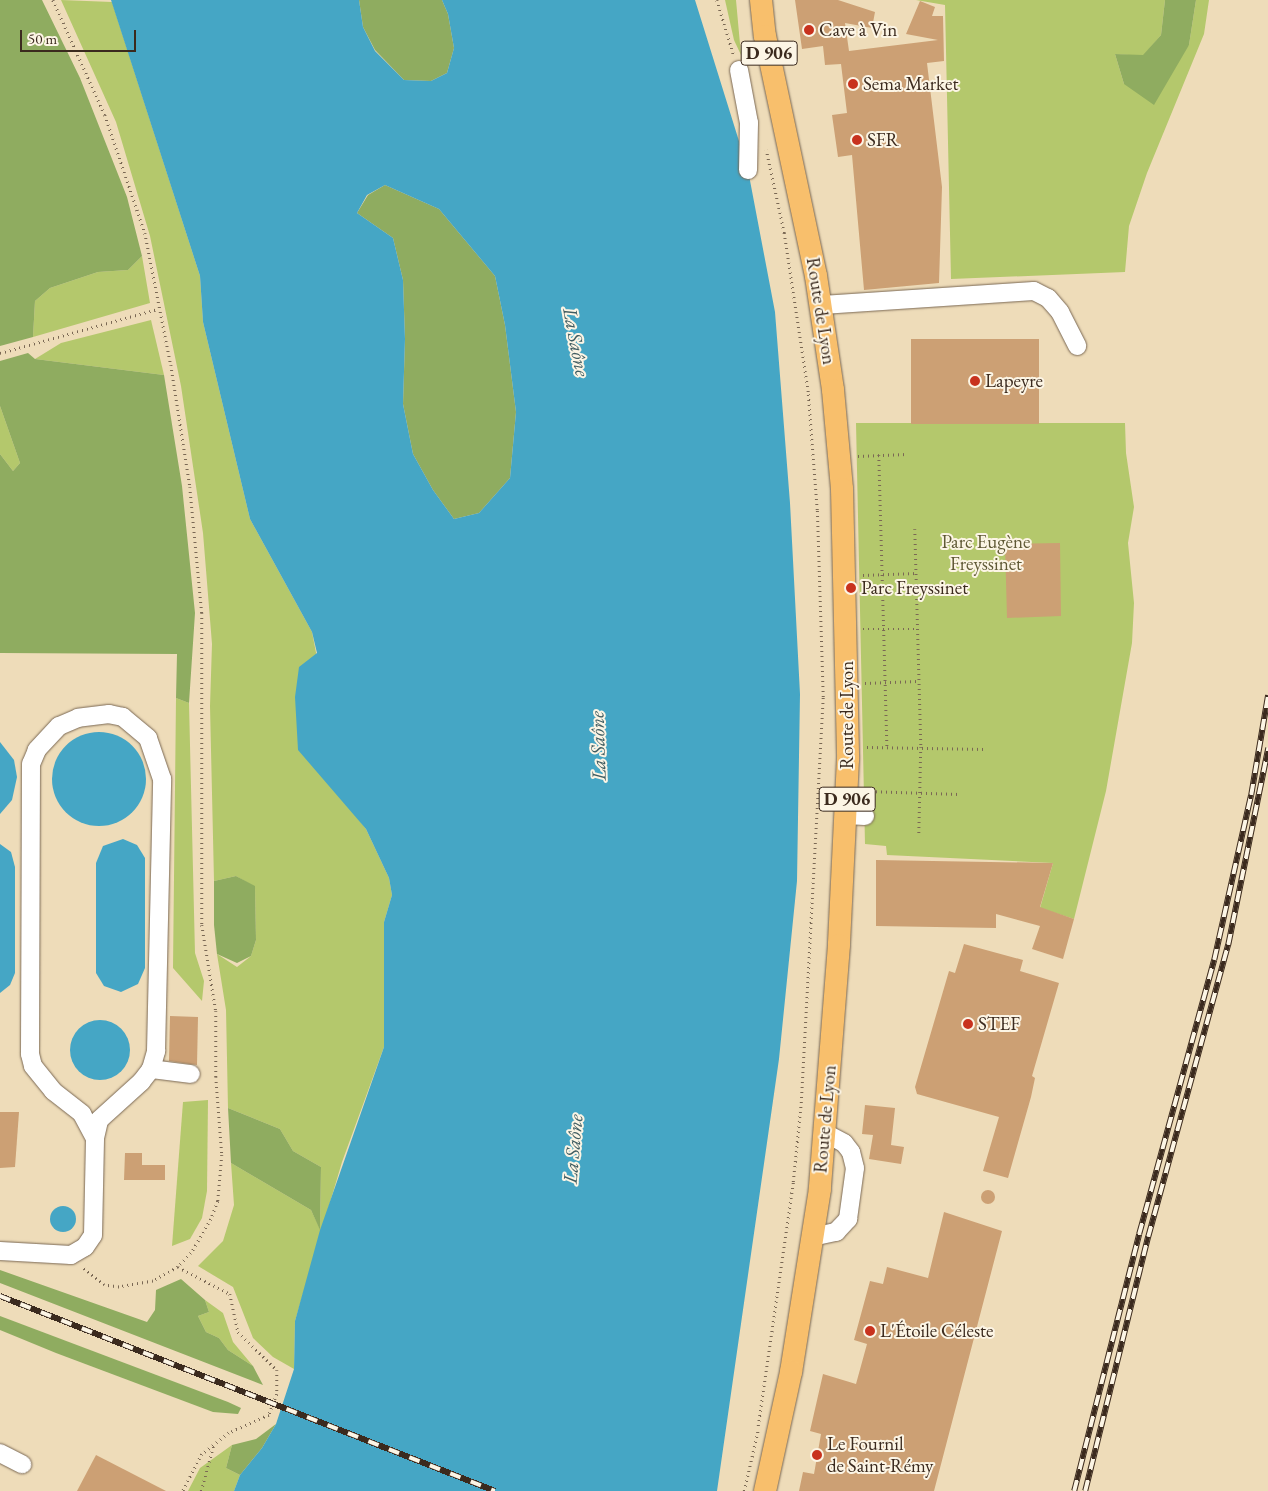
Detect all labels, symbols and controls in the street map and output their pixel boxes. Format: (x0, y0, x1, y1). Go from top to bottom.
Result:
place label: Cave à Vin (819, 19, 897, 41)
scale bar (22, 20, 139, 52)
marker: Cave à Vin (803, 24, 815, 36)
text: 50 m (28, 29, 57, 48)
road number: D 906 (740, 38, 798, 68)
place label: Sema Market (863, 73, 958, 95)
marker: Sema Market (847, 78, 859, 90)
place label: SFR (867, 129, 899, 151)
marker: SFR (851, 134, 863, 146)
street label: Route de Lyon (801, 256, 841, 366)
water label: La Saône (558, 306, 594, 378)
place label: Lapeyre (985, 370, 1043, 392)
marker: Lapeyre (969, 375, 981, 387)
park label: Parc Eugène Freyssinet (942, 531, 1030, 575)
place label: Parc Freyssinet (861, 577, 968, 599)
marker: Parc Freyssinet (845, 582, 857, 594)
street label: Route de Lyon (836, 661, 858, 769)
water label: La Saône (585, 711, 611, 781)
road number: D 906 (818, 784, 876, 814)
place label: STEF (978, 1013, 1020, 1035)
marker: STEF (962, 1018, 974, 1030)
street label: Route de Lyon (809, 1064, 841, 1174)
water label: La Saône (558, 1113, 588, 1185)
place label: L'Étoile Céleste (880, 1320, 993, 1342)
marker: L'Étoile Céleste (864, 1325, 876, 1337)
place label: Le Fournil de Saint-Rémy (827, 1433, 933, 1477)
marker: Le Fournil de Saint-Rémy (811, 1449, 823, 1461)

